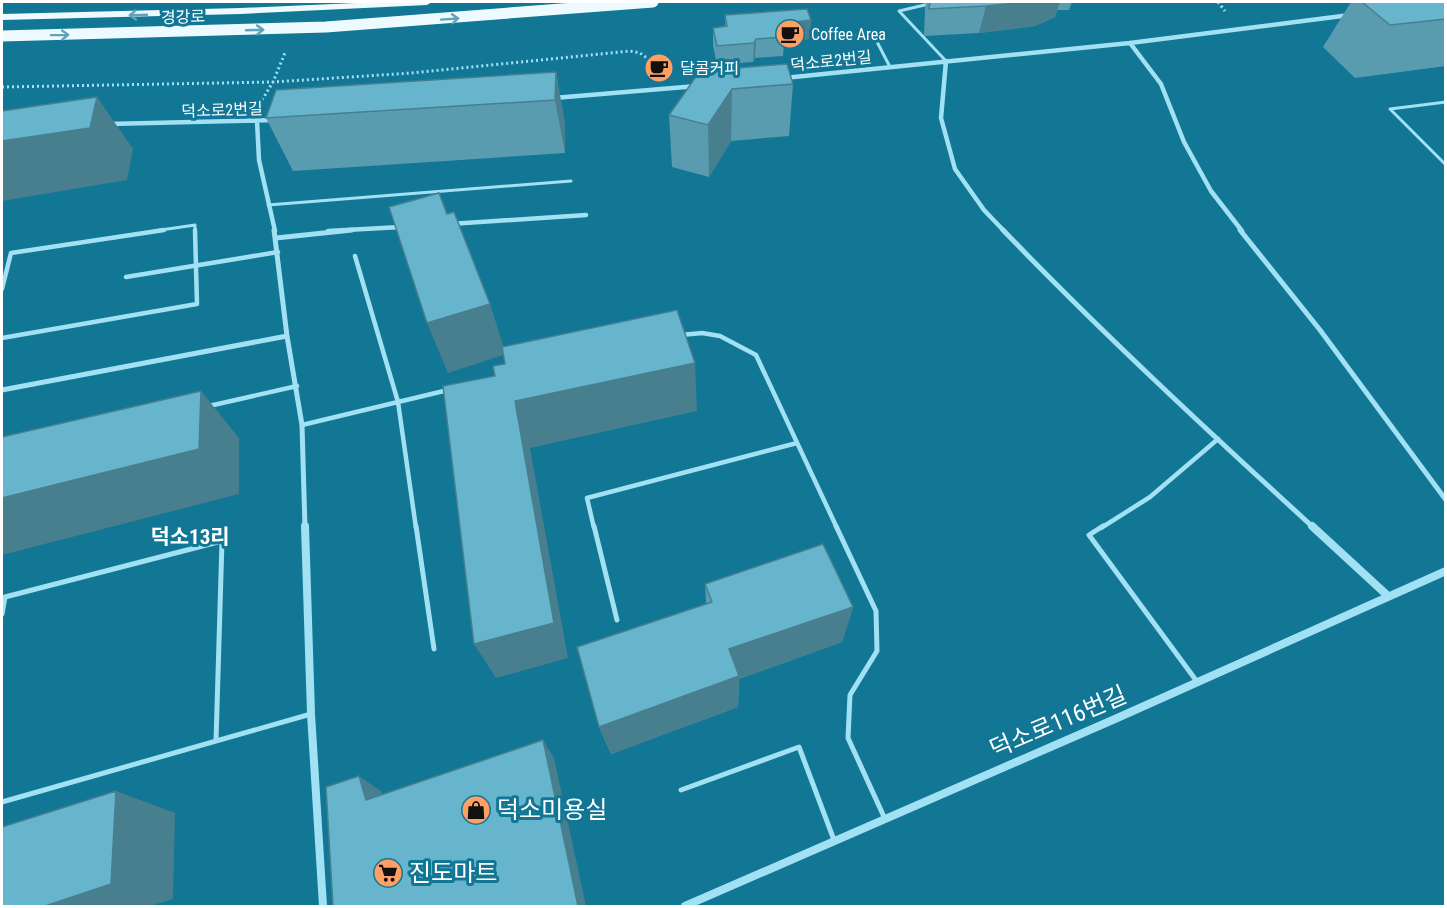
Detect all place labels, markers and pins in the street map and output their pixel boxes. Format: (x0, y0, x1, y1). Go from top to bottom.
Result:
cafe icon: Coffee Area (774, 18, 806, 50)
place label: Coffee Area (811, 25, 886, 44)
cafe icon: 달콤커피 (643, 52, 675, 84)
place label: 달콤커피 (680, 59, 739, 78)
shop icon: 덕소미용실 (460, 794, 492, 826)
place label: 덕소미용실 (497, 796, 607, 824)
supermarket icon: 진도마트 (372, 857, 404, 889)
place label: 진도마트 (409, 859, 497, 887)

